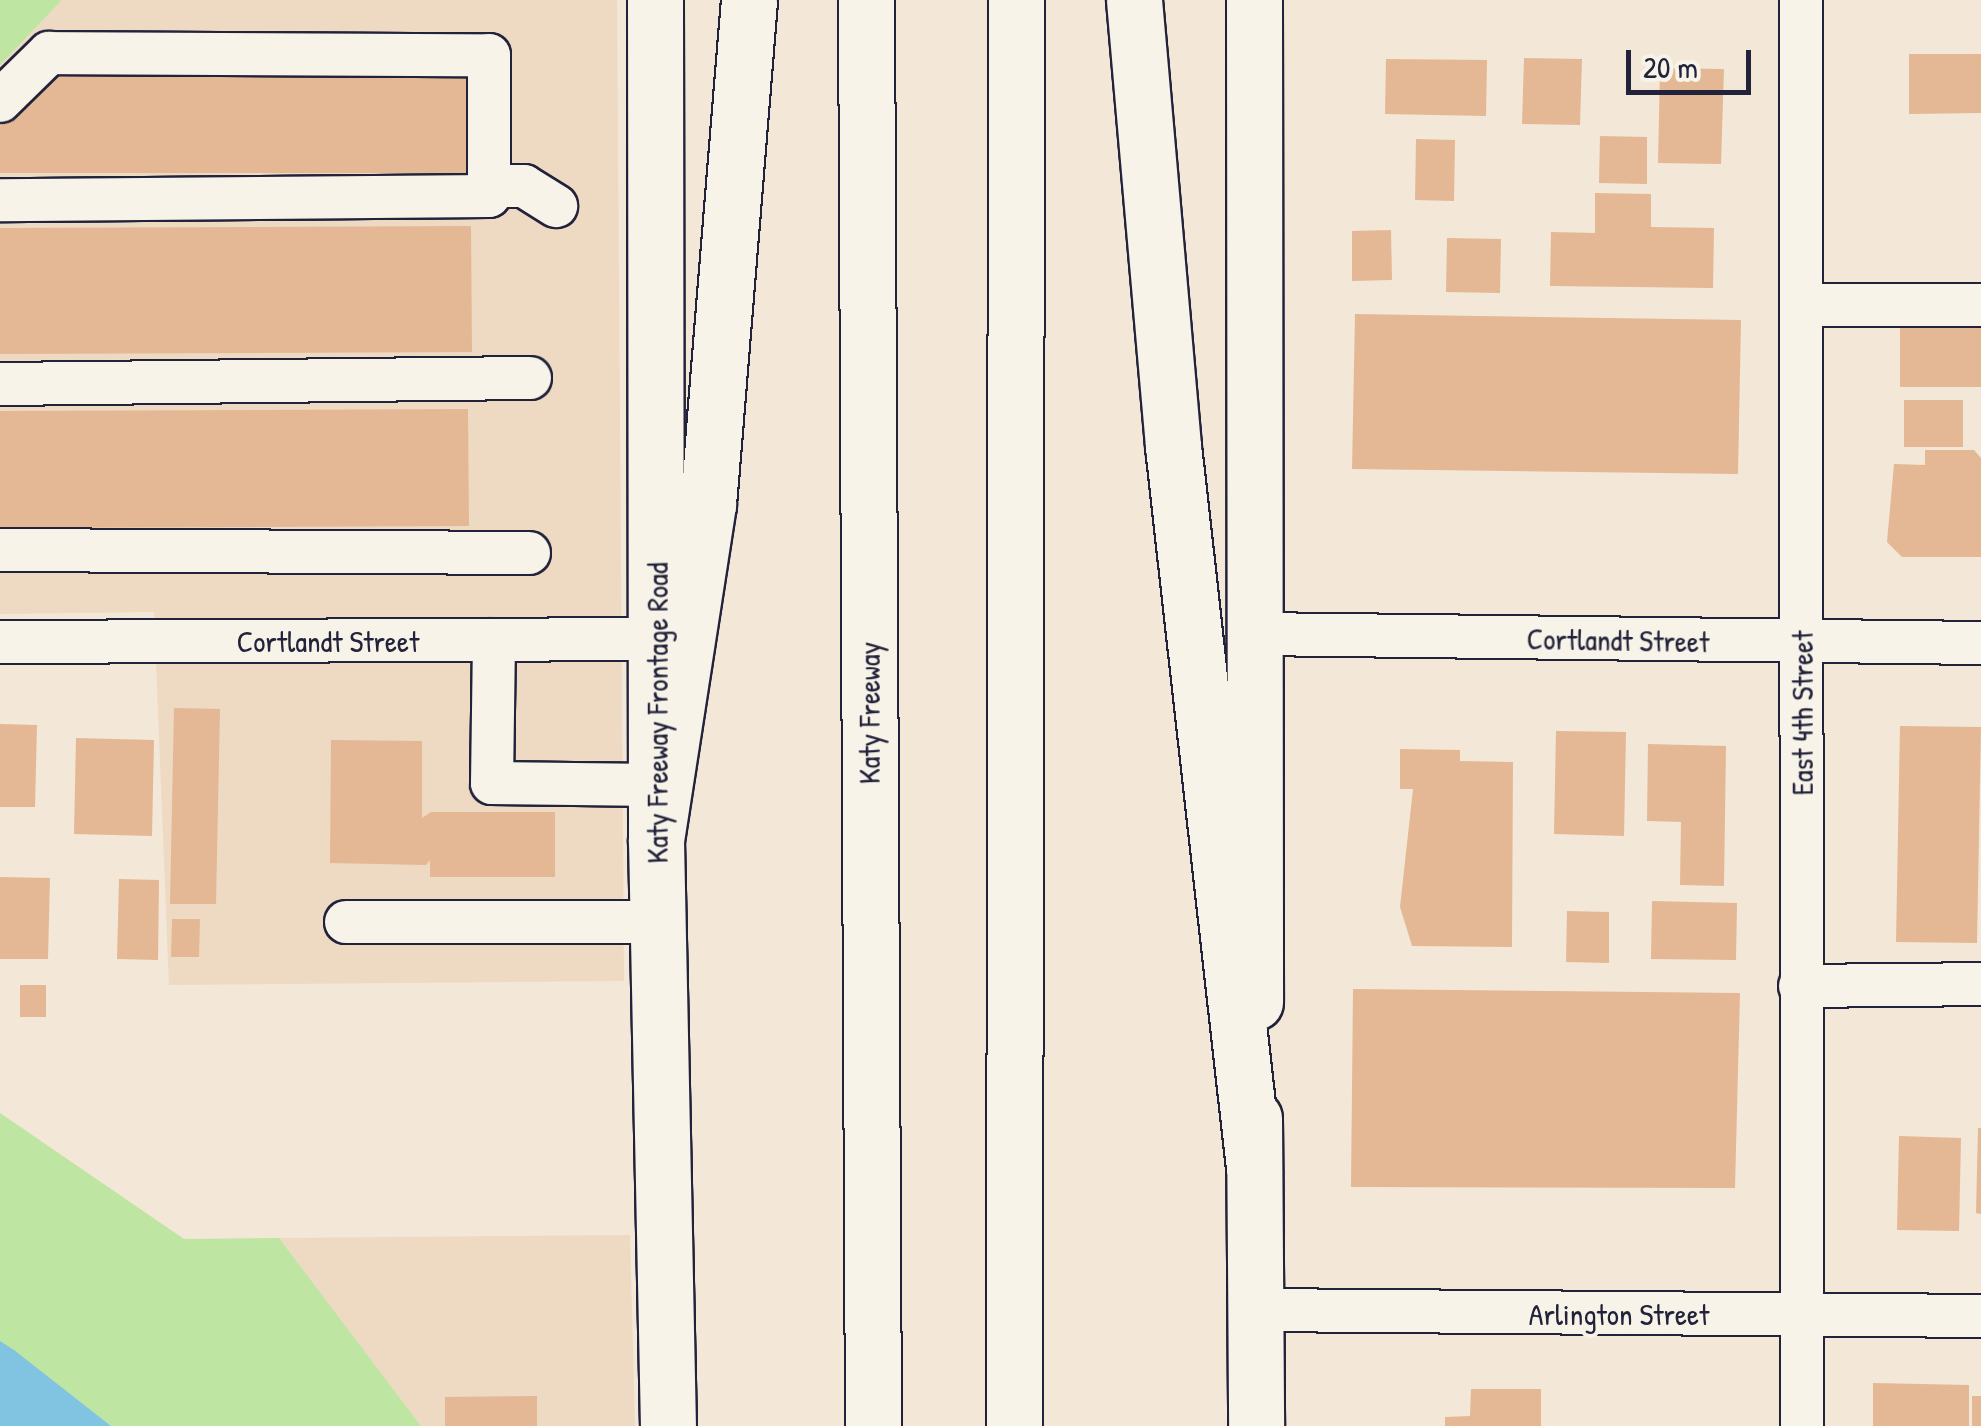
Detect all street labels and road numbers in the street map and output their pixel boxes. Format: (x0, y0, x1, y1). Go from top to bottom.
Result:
street label: Katy Freeway Frontage Road (639, 562, 675, 864)
street label: Cortlandt Street (1526, 620, 1710, 660)
street label: Cortlandt Street (237, 623, 419, 659)
street label: East 4th Street (1784, 631, 1820, 795)
street label: Katy Freeway (851, 642, 887, 784)
street label: Arlington Street (1529, 1296, 1709, 1332)

